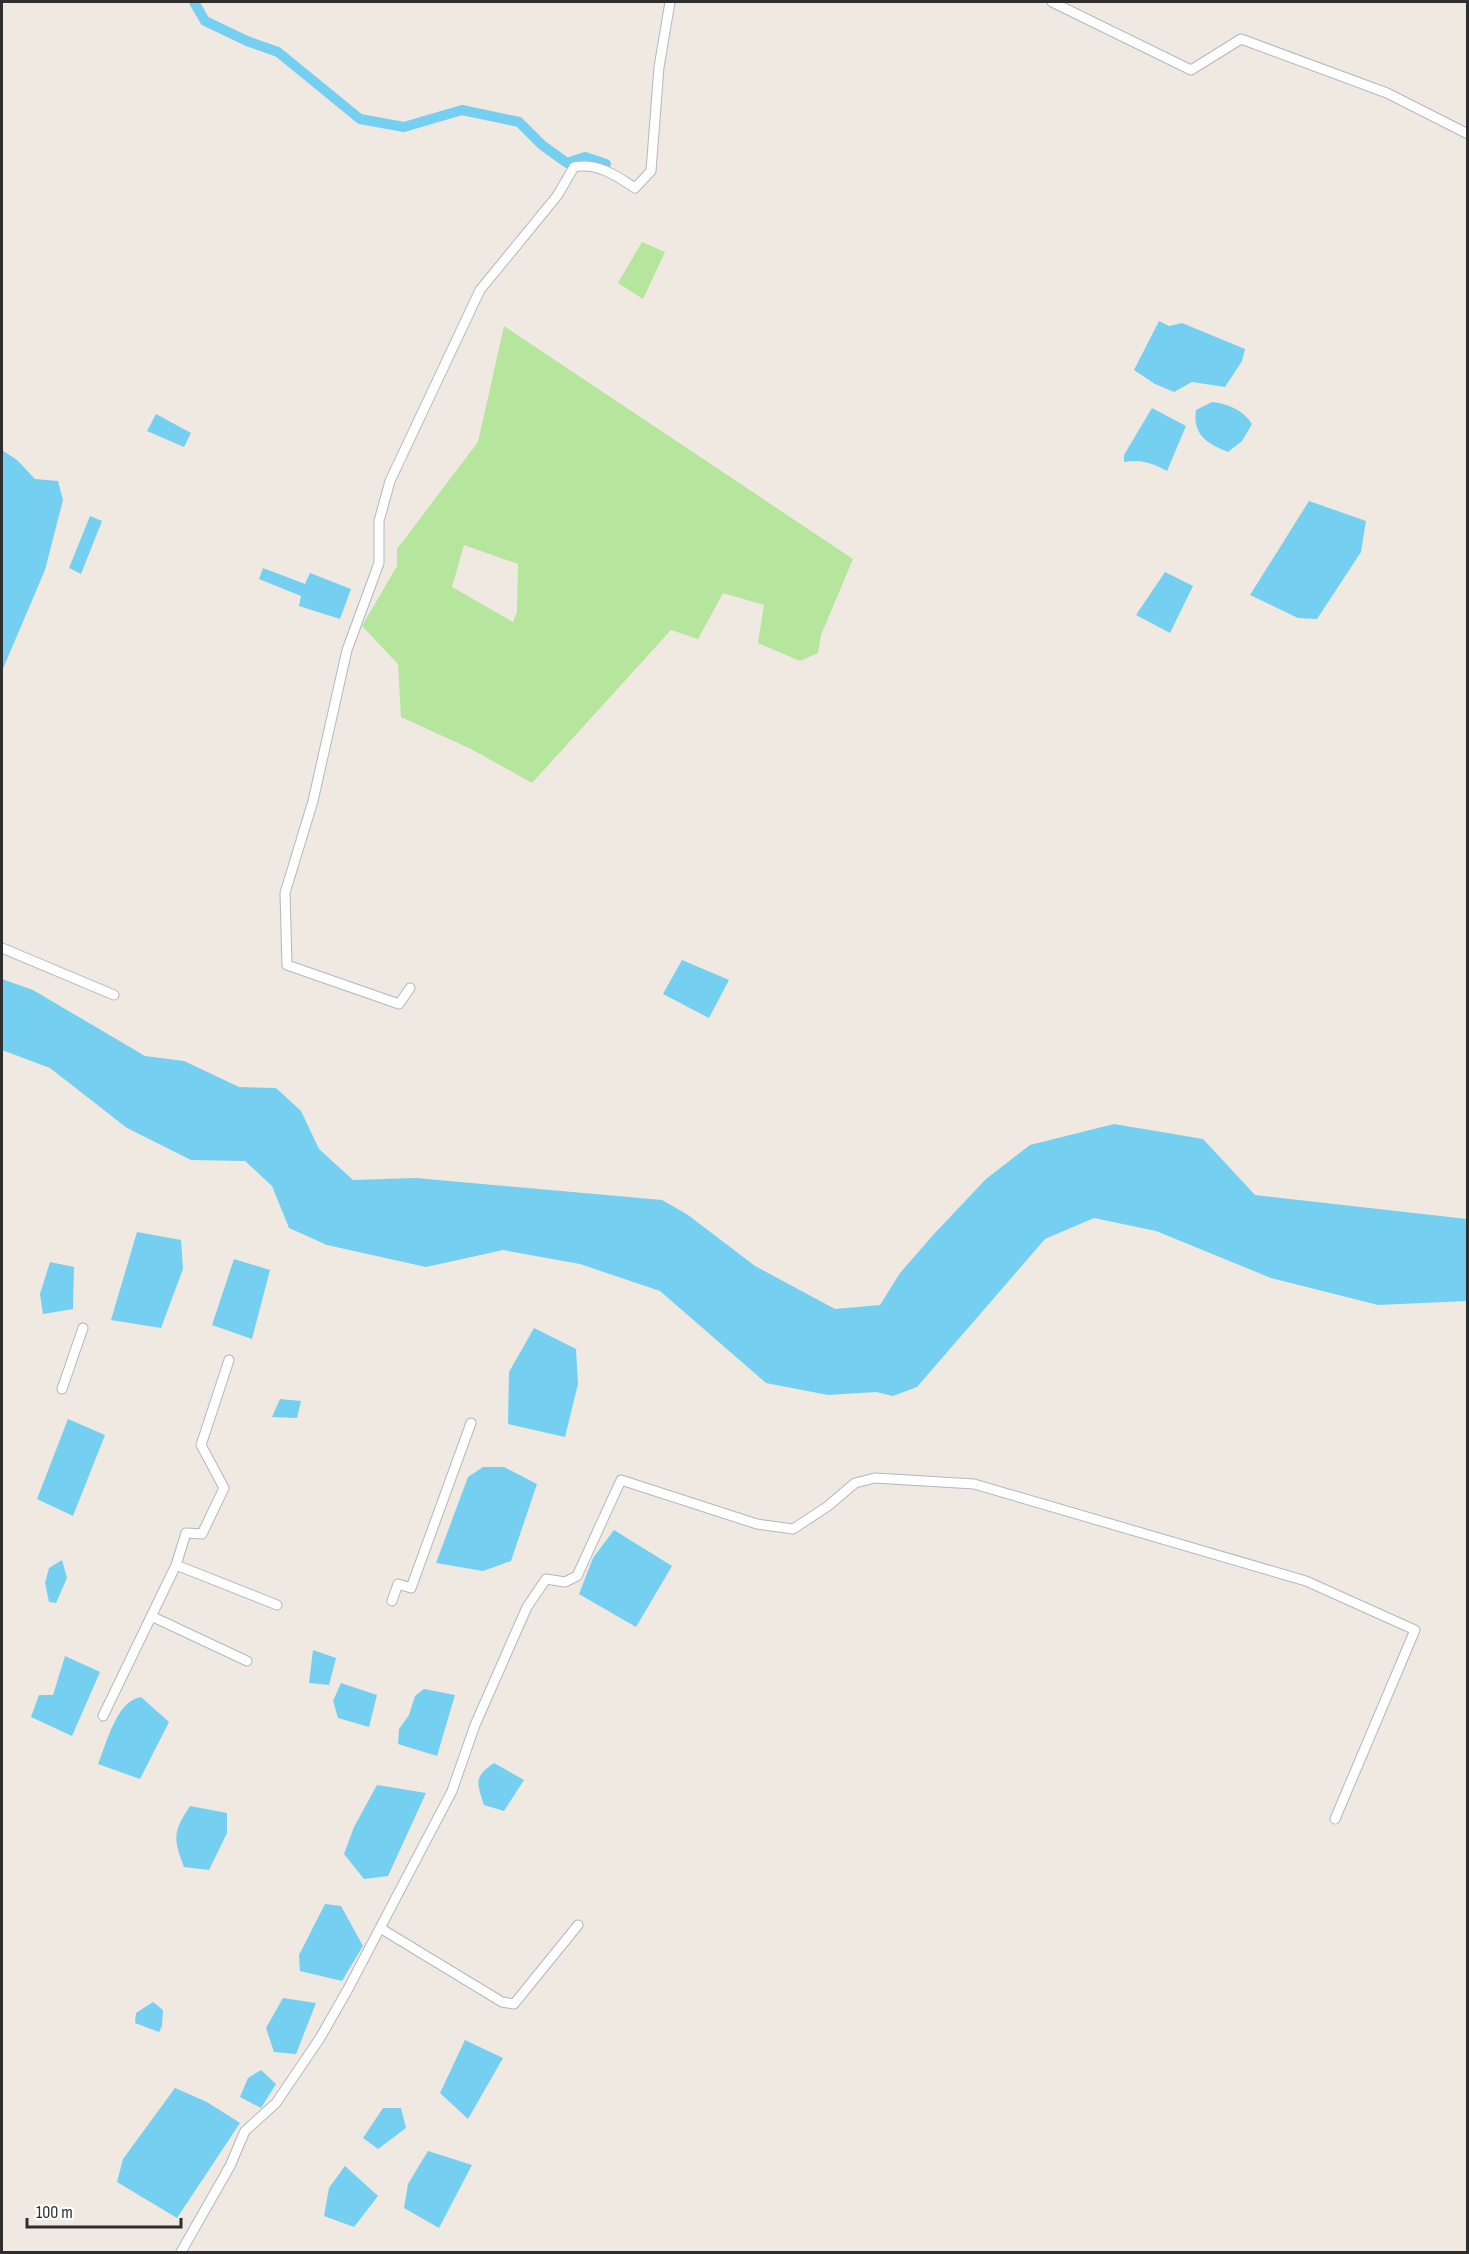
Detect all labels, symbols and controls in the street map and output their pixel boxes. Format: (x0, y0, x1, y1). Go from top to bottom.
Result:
scale bar (27, 2191, 182, 2229)
text: 100 m (36, 2202, 73, 2223)

